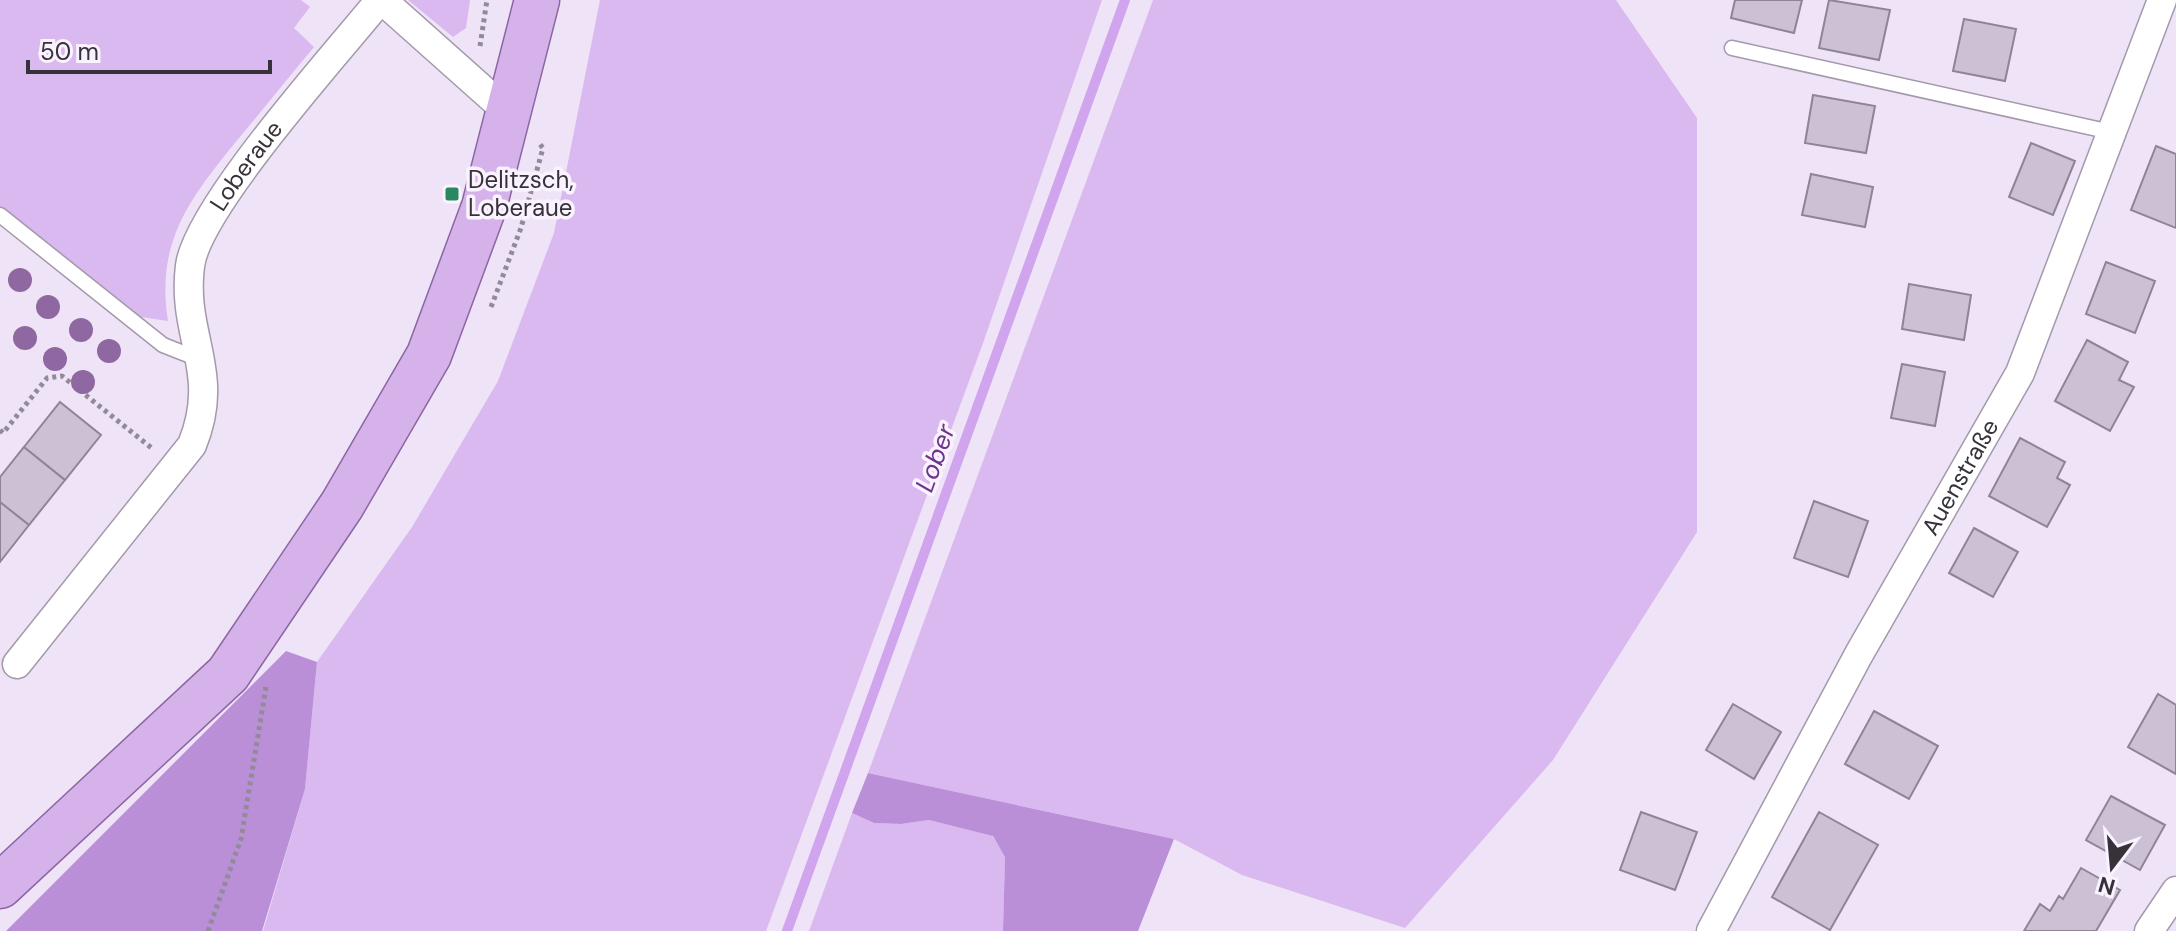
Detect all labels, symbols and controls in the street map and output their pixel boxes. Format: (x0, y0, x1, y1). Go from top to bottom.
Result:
scale bar (28, 24, 270, 74)
text: 50 m (40, 36, 99, 67)
street label: Loberaue (202, 114, 289, 216)
place label: Delitzsch, Loberaue (468, 164, 574, 223)
marker: Delitzsch, Loberaue (443, 185, 461, 203)
street label: Auenstraße (1914, 413, 2005, 540)
water label: Lober (907, 418, 963, 496)
north arrow (2072, 827, 2152, 907)
text: N (2095, 870, 2118, 902)

